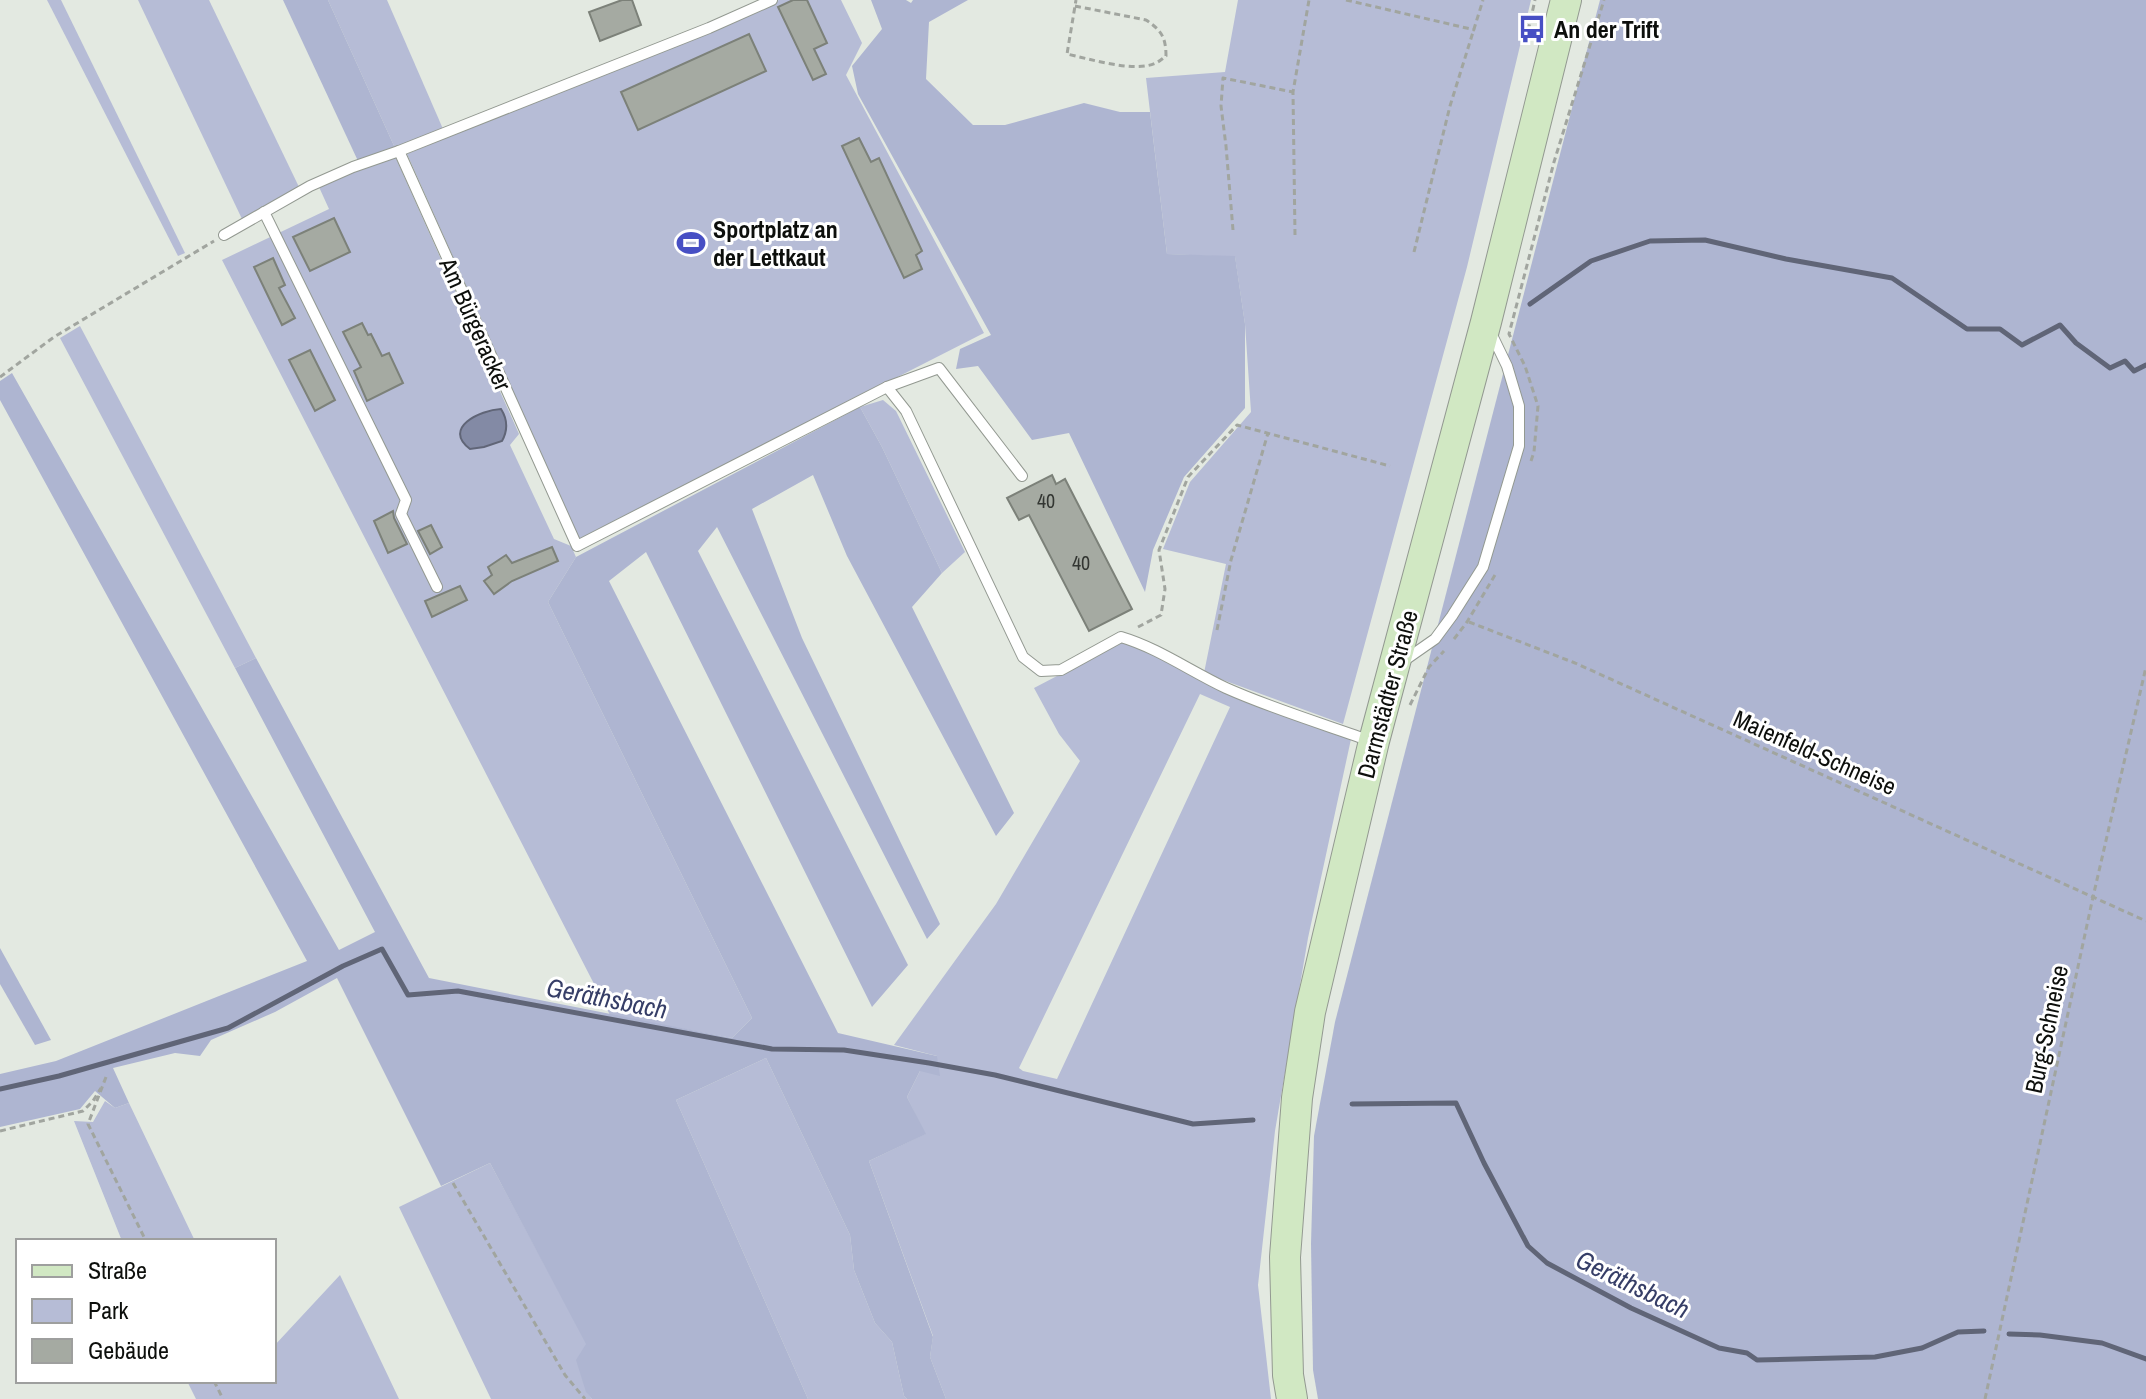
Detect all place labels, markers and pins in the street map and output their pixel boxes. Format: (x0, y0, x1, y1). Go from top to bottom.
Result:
place label: An der Trift (1554, 13, 1659, 45)
bus stop icon: An der Trift (1517, 14, 1547, 44)
place label: Sportplatz an der Lettkaut (713, 213, 838, 273)
sports icon: Sportplatz an der Lettkaut (676, 228, 706, 258)

